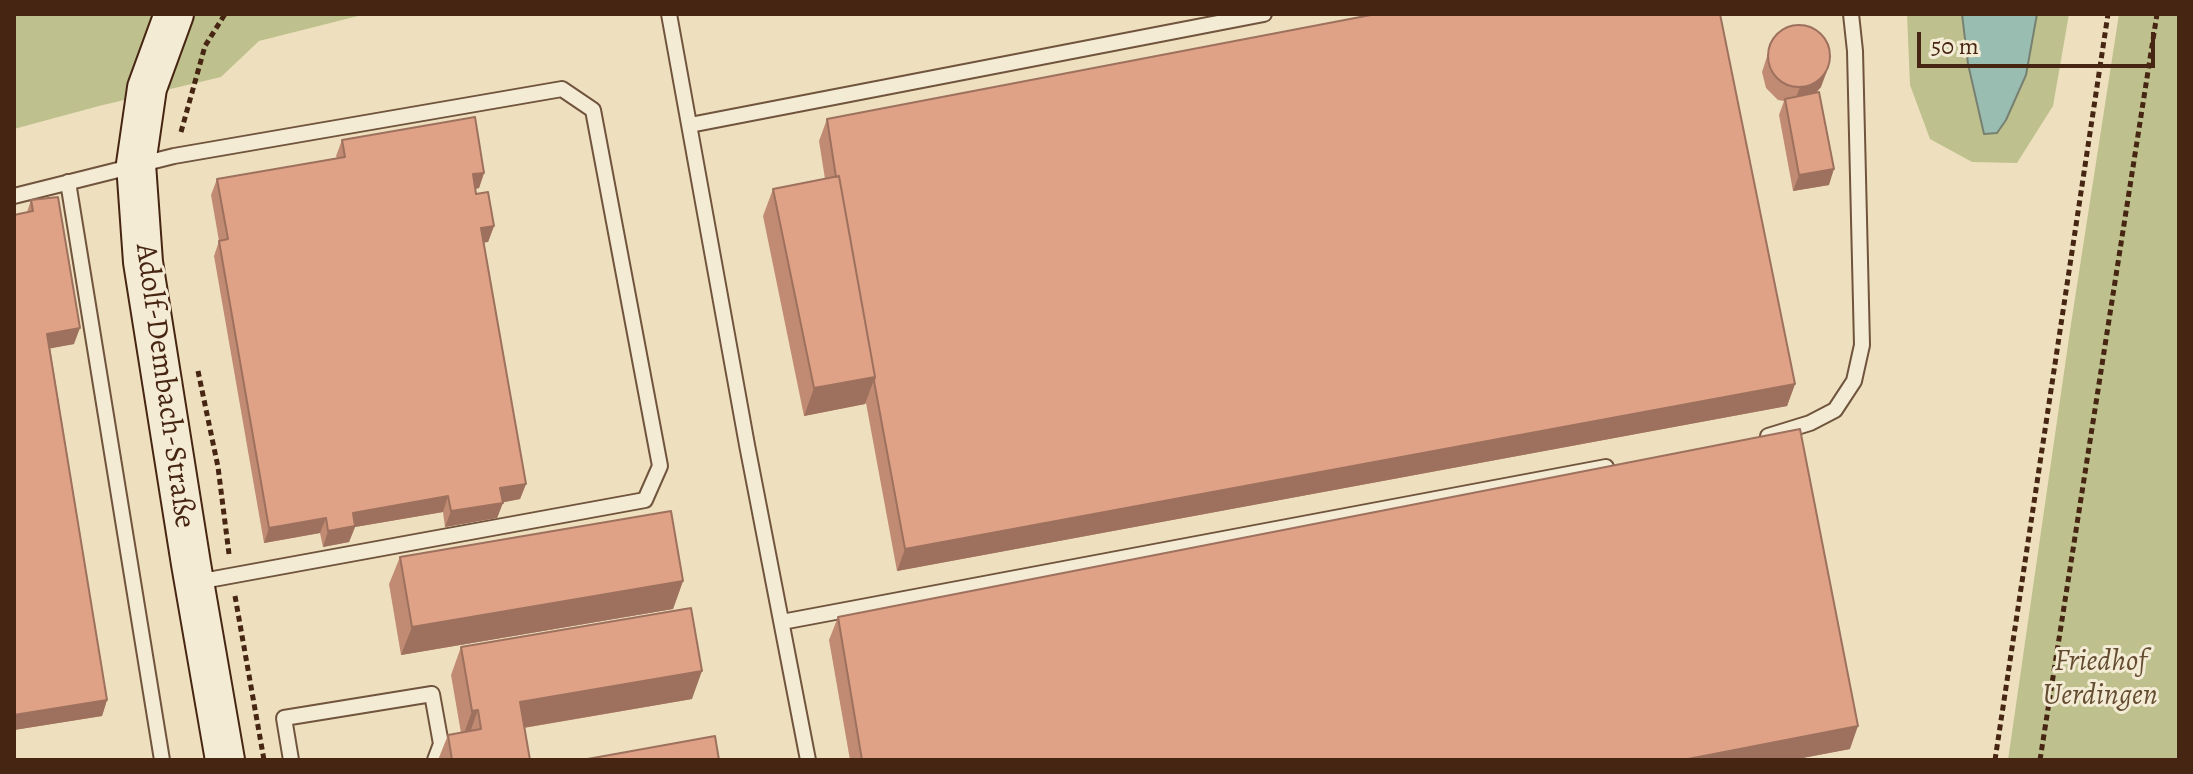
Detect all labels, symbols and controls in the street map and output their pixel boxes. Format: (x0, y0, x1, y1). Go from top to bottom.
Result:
scale bar (1921, 16, 2159, 66)
text: 50 m (1931, 30, 1979, 62)
street label: Adolf-Dembach-Straße (126, 241, 202, 531)
park label: Friedhof Uerdingen (2042, 645, 2158, 716)

